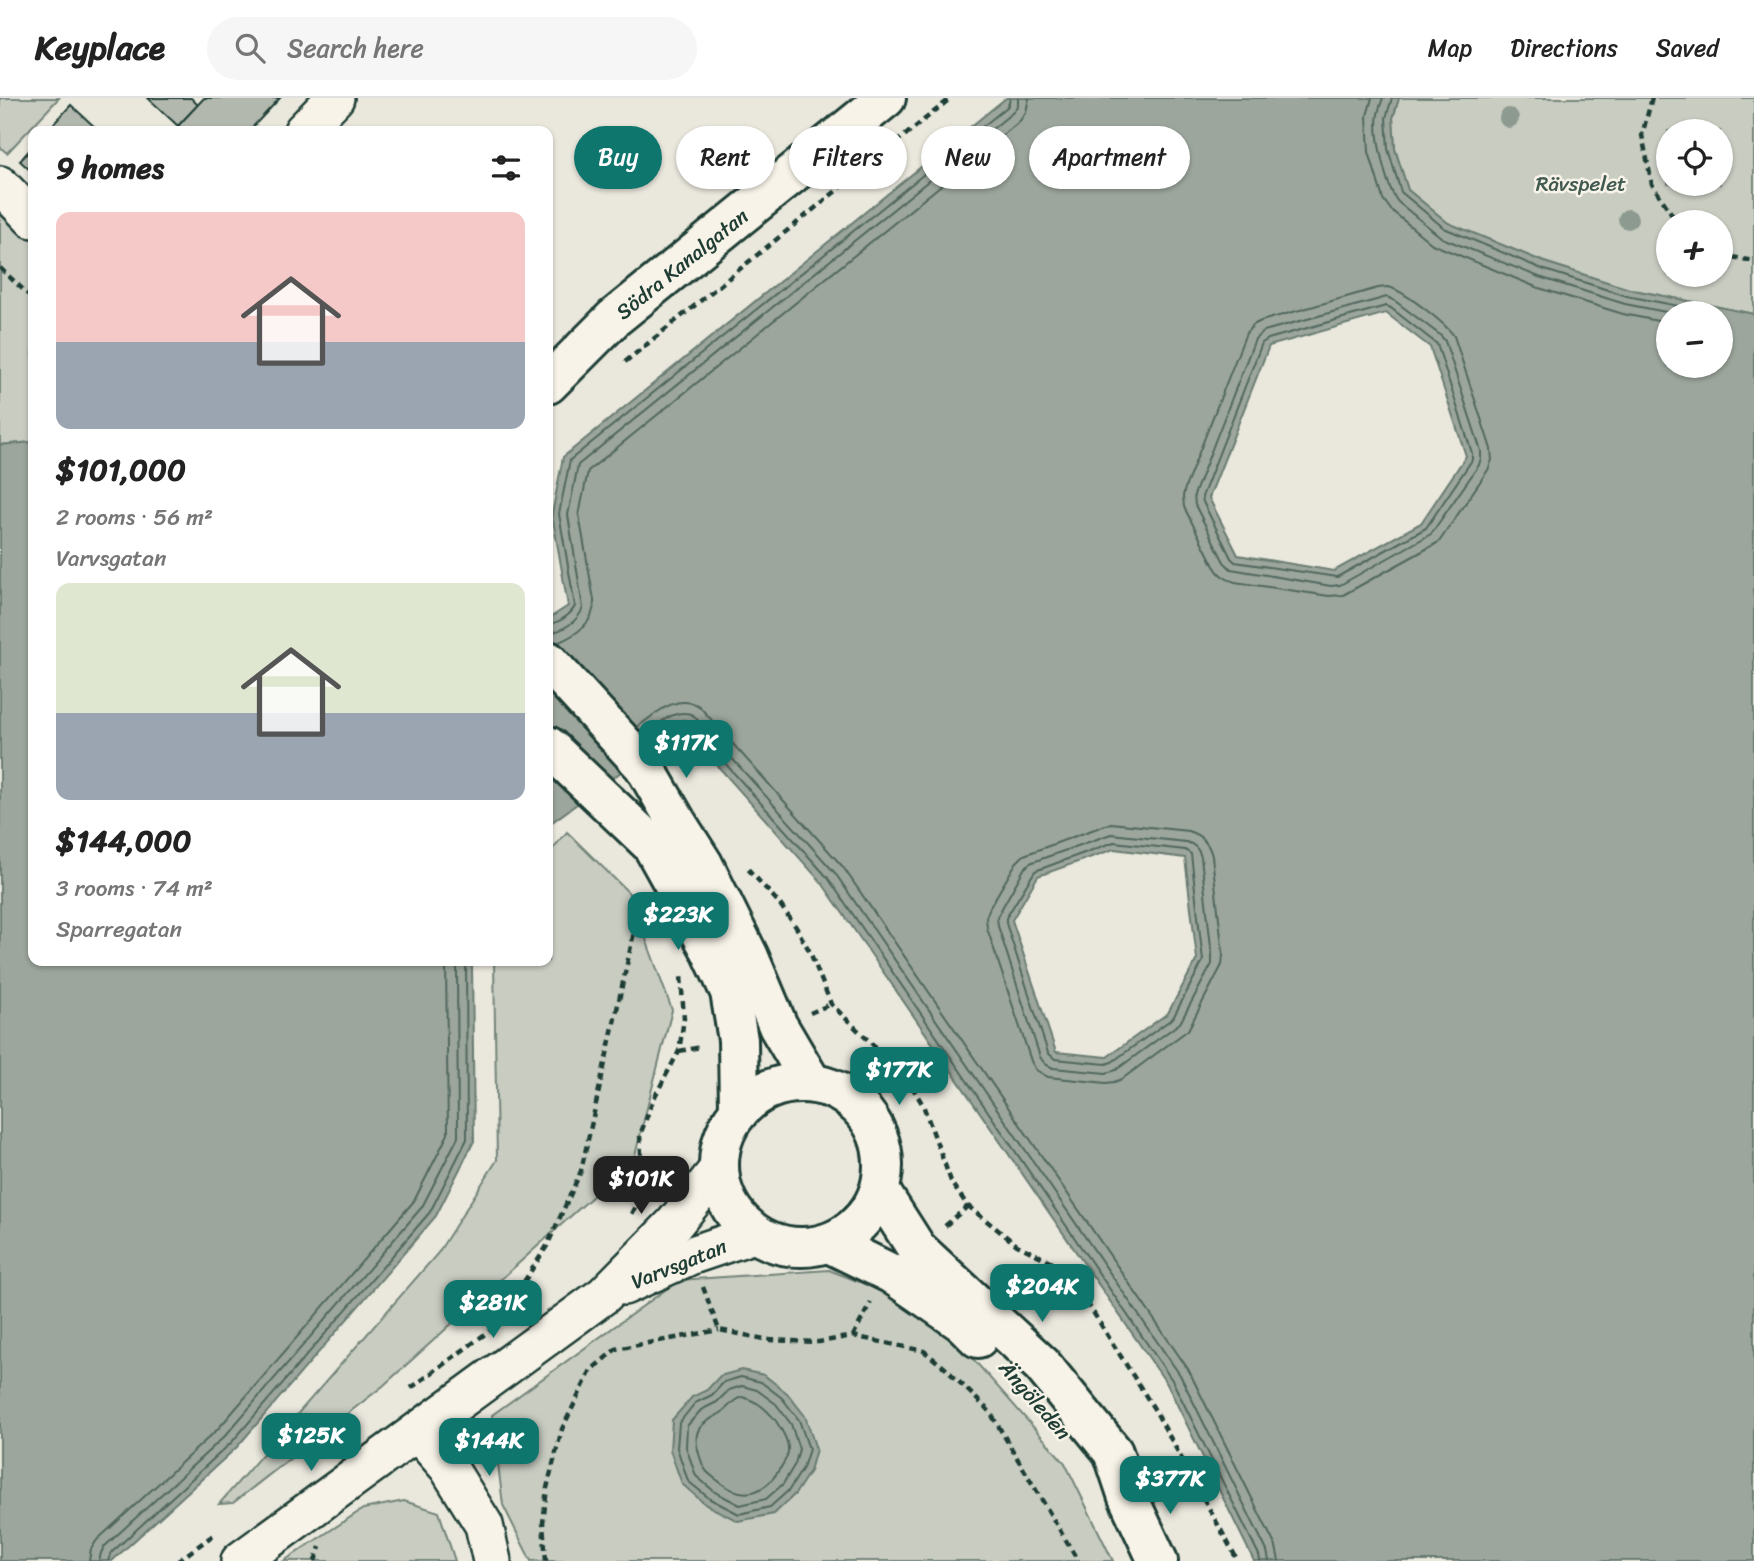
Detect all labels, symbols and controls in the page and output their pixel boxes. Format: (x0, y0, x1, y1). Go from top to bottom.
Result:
search box (207, 17, 697, 80)
text: Keyplace (35, 19, 165, 77)
text: Search here (287, 25, 424, 71)
text: Map (1428, 27, 1472, 69)
text: Directions (1510, 27, 1618, 69)
text: Saved (1656, 27, 1719, 69)
icon: search (231, 29, 269, 67)
map controls (1656, 119, 1733, 378)
button: locate (1656, 119, 1733, 196)
chip: Buy (574, 126, 662, 189)
chip: Rent (676, 126, 775, 189)
chip: Filters (789, 126, 907, 189)
chip: New (921, 126, 1015, 189)
chip: Apartment (1029, 126, 1190, 189)
text: 9 homes (56, 141, 164, 195)
icon: filters (487, 149, 525, 187)
park label: Rävspelet (1536, 165, 1626, 203)
street label: Södra Kanalgatan (607, 198, 757, 330)
button: + (1656, 210, 1733, 287)
icon: home (228, 258, 354, 384)
button: − (1656, 301, 1733, 378)
text: $101,000 (56, 443, 186, 497)
text: 2 rooms · 56 m² (56, 497, 213, 538)
text: Varvsgatan (56, 538, 166, 579)
icon: home (228, 629, 354, 755)
pin: $117K (637, 720, 735, 780)
text: $117K (655, 722, 717, 763)
text: $144,000 (56, 814, 192, 868)
text: 3 rooms · 74 m² (56, 868, 213, 909)
pin: $223K (629, 892, 727, 952)
text: $223K (644, 894, 712, 935)
text: Sparregatan (56, 909, 182, 950)
pin: $177K (850, 1048, 948, 1107)
text: $177K (866, 1049, 932, 1090)
pin: $101K (592, 1156, 690, 1216)
text: $101K (609, 1158, 673, 1199)
street label: Varvsgatan (625, 1228, 733, 1300)
pin: $204K (993, 1264, 1091, 1324)
text: $204K (1006, 1266, 1078, 1307)
pin: $281K (444, 1280, 542, 1340)
text: $281K (460, 1282, 526, 1323)
street label: Ängöleden (988, 1350, 1081, 1449)
pin: $125K (262, 1414, 360, 1473)
text: $125K (278, 1415, 344, 1456)
pin: $144K (440, 1418, 538, 1478)
text: $144K (455, 1420, 523, 1461)
pin: $377K (1121, 1456, 1219, 1516)
text: $377K (1136, 1458, 1204, 1499)

